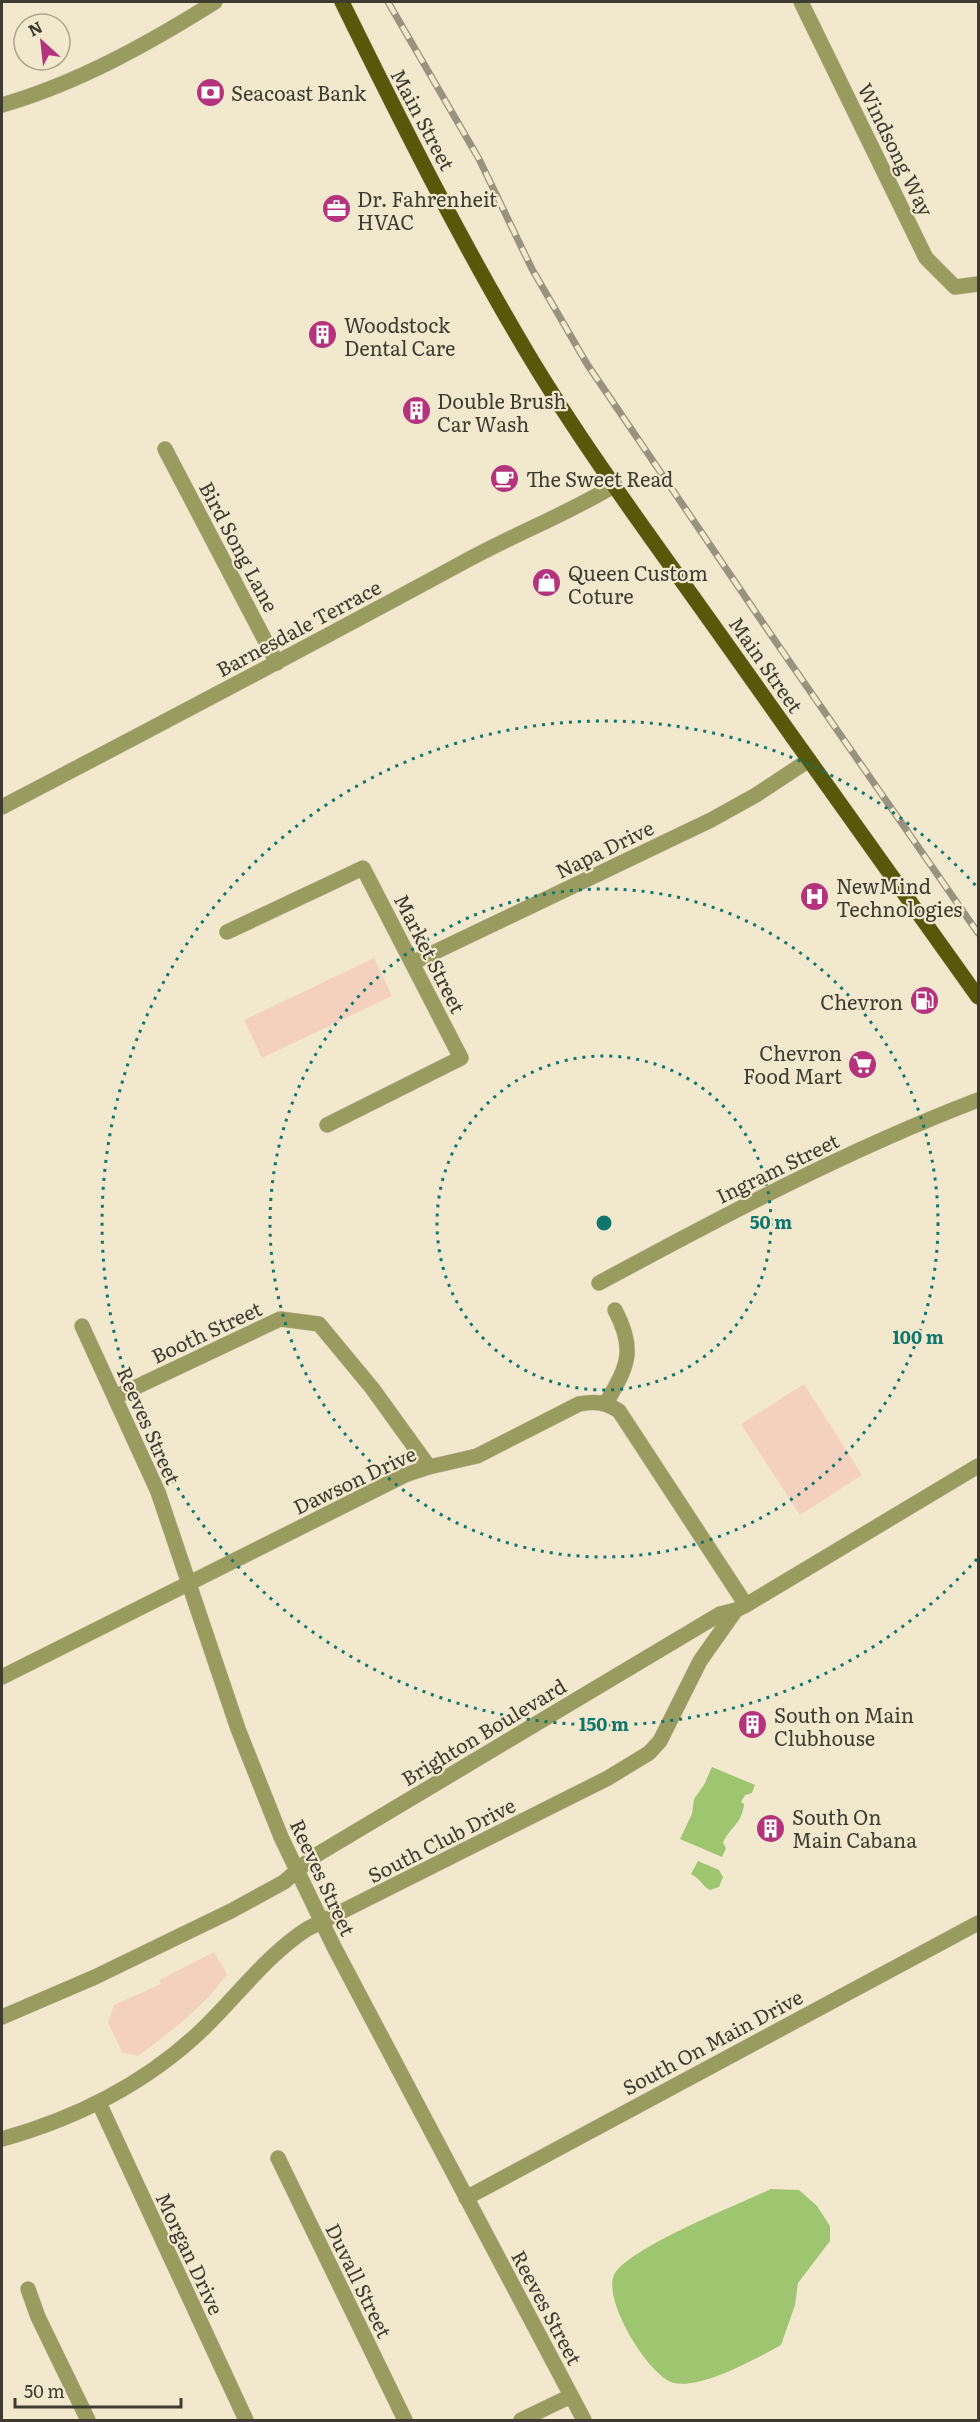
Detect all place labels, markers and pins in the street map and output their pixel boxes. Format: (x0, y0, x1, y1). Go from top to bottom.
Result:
bank icon: Seacoast Bank (194, 76, 226, 108)
place label: Seacoast Bank (231, 77, 367, 107)
place label: Dr. Fahrenheit HVAC (357, 183, 497, 236)
office icon: Dr. Fahrenheit HVAC (320, 193, 352, 225)
place label: Woodstock Dental Care (344, 309, 455, 362)
building icon: Woodstock Dental Care (307, 319, 339, 351)
place label: Double Brush Car Wash (437, 385, 567, 438)
building icon: Double Brush Car Wash (400, 395, 432, 427)
cafe icon: The Sweet Read (489, 462, 521, 494)
place label: The Sweet Read (526, 463, 673, 493)
place label: Queen Custom Coture (568, 557, 708, 610)
shop icon: Queen Custom Coture (531, 567, 563, 599)
place label: NewMind Technologies (836, 870, 962, 923)
hospital icon: NewMind Technologies (799, 880, 831, 912)
fuel station icon: Chevron (908, 985, 940, 1017)
place label: Chevron (820, 986, 903, 1016)
place label: Chevron Food Mart (743, 1037, 842, 1090)
supermarket icon: Chevron Food Mart (847, 1048, 879, 1080)
centre of rings (594, 1213, 614, 1233)
place label: South on Main Clubhouse (774, 1699, 914, 1752)
building icon: South on Main Clubhouse (737, 1709, 769, 1741)
place label: South On Main Cabana (792, 1801, 917, 1854)
building icon: South On Main Cabana (755, 1812, 787, 1844)

